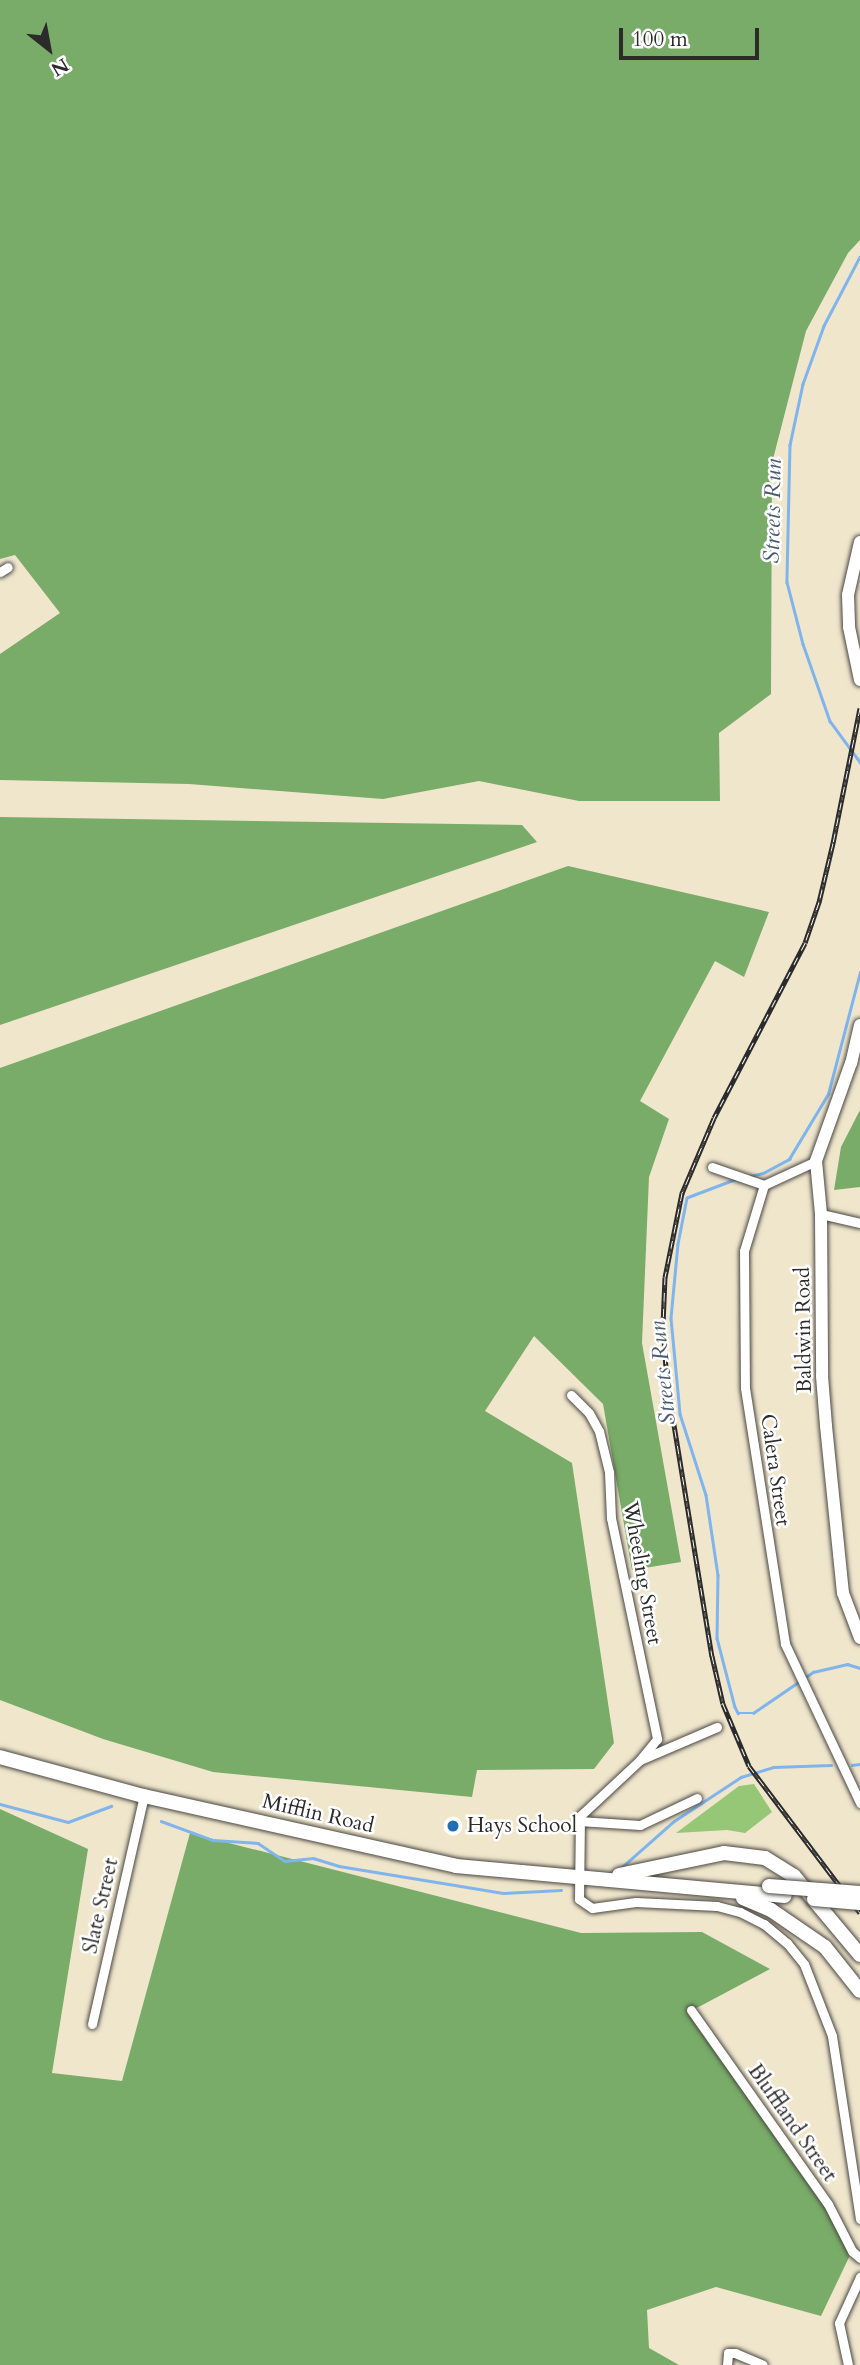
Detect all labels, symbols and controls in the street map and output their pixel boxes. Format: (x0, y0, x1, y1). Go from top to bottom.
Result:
north arrow (14, 14, 84, 84)
scale bar (622, 14, 762, 58)
text: 100 m (632, 25, 688, 54)
text: N (46, 52, 74, 82)
water label: Streets Run (758, 458, 788, 564)
street label: Baldwin Road (790, 1267, 818, 1393)
water label: Streets Run (644, 1319, 682, 1427)
street label: Calera Street (755, 1412, 795, 1528)
street label: Wheeling Street (617, 1499, 667, 1647)
street label: Mifflin Road (260, 1789, 376, 1839)
place label: Hays School (467, 1813, 577, 1839)
marker: Hays School (445, 1818, 461, 1834)
street label: Slate Street (78, 1856, 124, 1956)
street label: Bluffland Street (742, 2059, 842, 2187)

